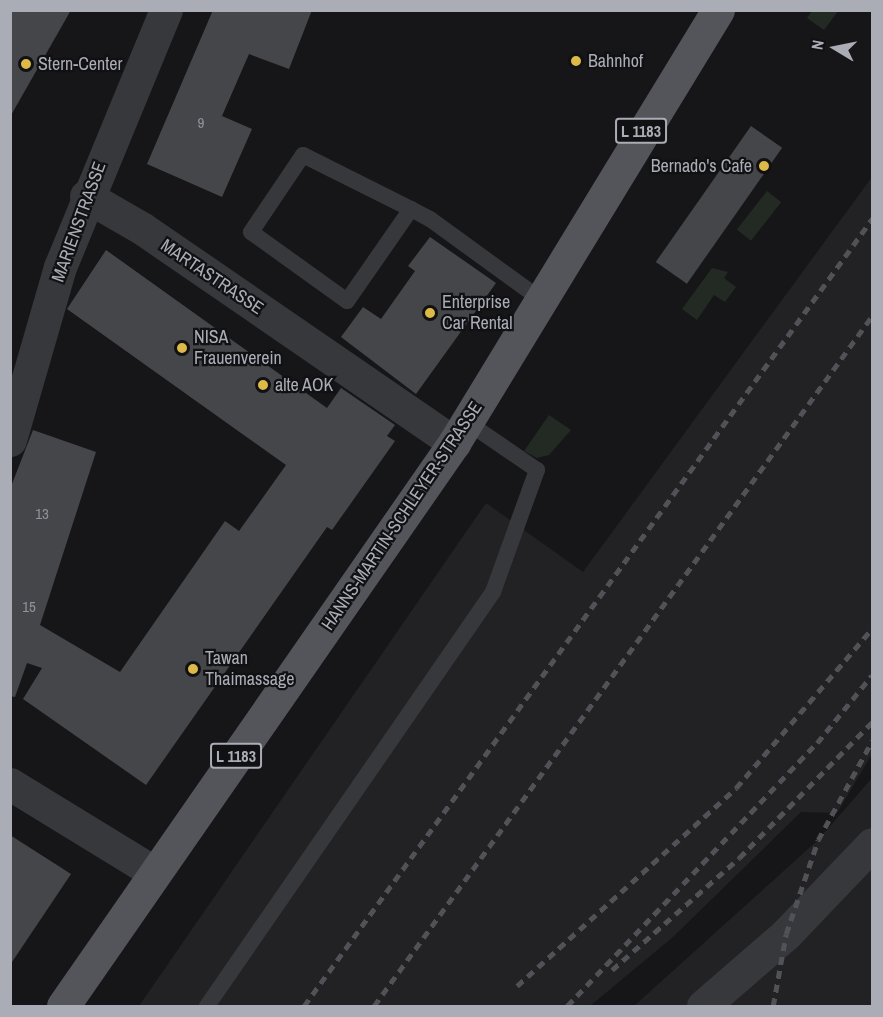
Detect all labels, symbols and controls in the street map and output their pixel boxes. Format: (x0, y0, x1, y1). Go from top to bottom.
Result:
north arrow (805, 18, 865, 78)
text: N (806, 38, 829, 51)
place label: Bahnhof (588, 50, 643, 72)
place label: Stern-Center (38, 53, 122, 75)
marker: Bahnhof (569, 54, 583, 68)
marker: Stern-Center (19, 57, 33, 71)
house number: 9 (198, 114, 204, 132)
road number: L 1183 (614, 118, 668, 144)
place label: Bernado's Cafe (651, 155, 752, 177)
street label: MARIENSTRASSE (47, 159, 111, 285)
marker: Bernado's Cafe (757, 159, 771, 173)
street label: MARTASTRASSE (157, 235, 267, 319)
place label: Enterprise Car Rental (442, 292, 513, 334)
marker: Enterprise Car Rental (423, 306, 437, 320)
place label: NISA Frauenverein (194, 327, 282, 370)
marker: NISA Frauenverein (175, 341, 189, 355)
place label: alte AOK (275, 374, 334, 396)
marker: alte AOK (256, 378, 270, 392)
street label: HANNS-MARTIN-SCHLEYER-STRASSE (317, 398, 487, 634)
house number: 13 (35, 505, 49, 523)
house number: 15 (22, 598, 36, 616)
place label: Tawan Thaimassage (205, 648, 294, 690)
marker: Tawan Thaimassage (186, 662, 200, 676)
road number: L 1183 (209, 743, 263, 769)

